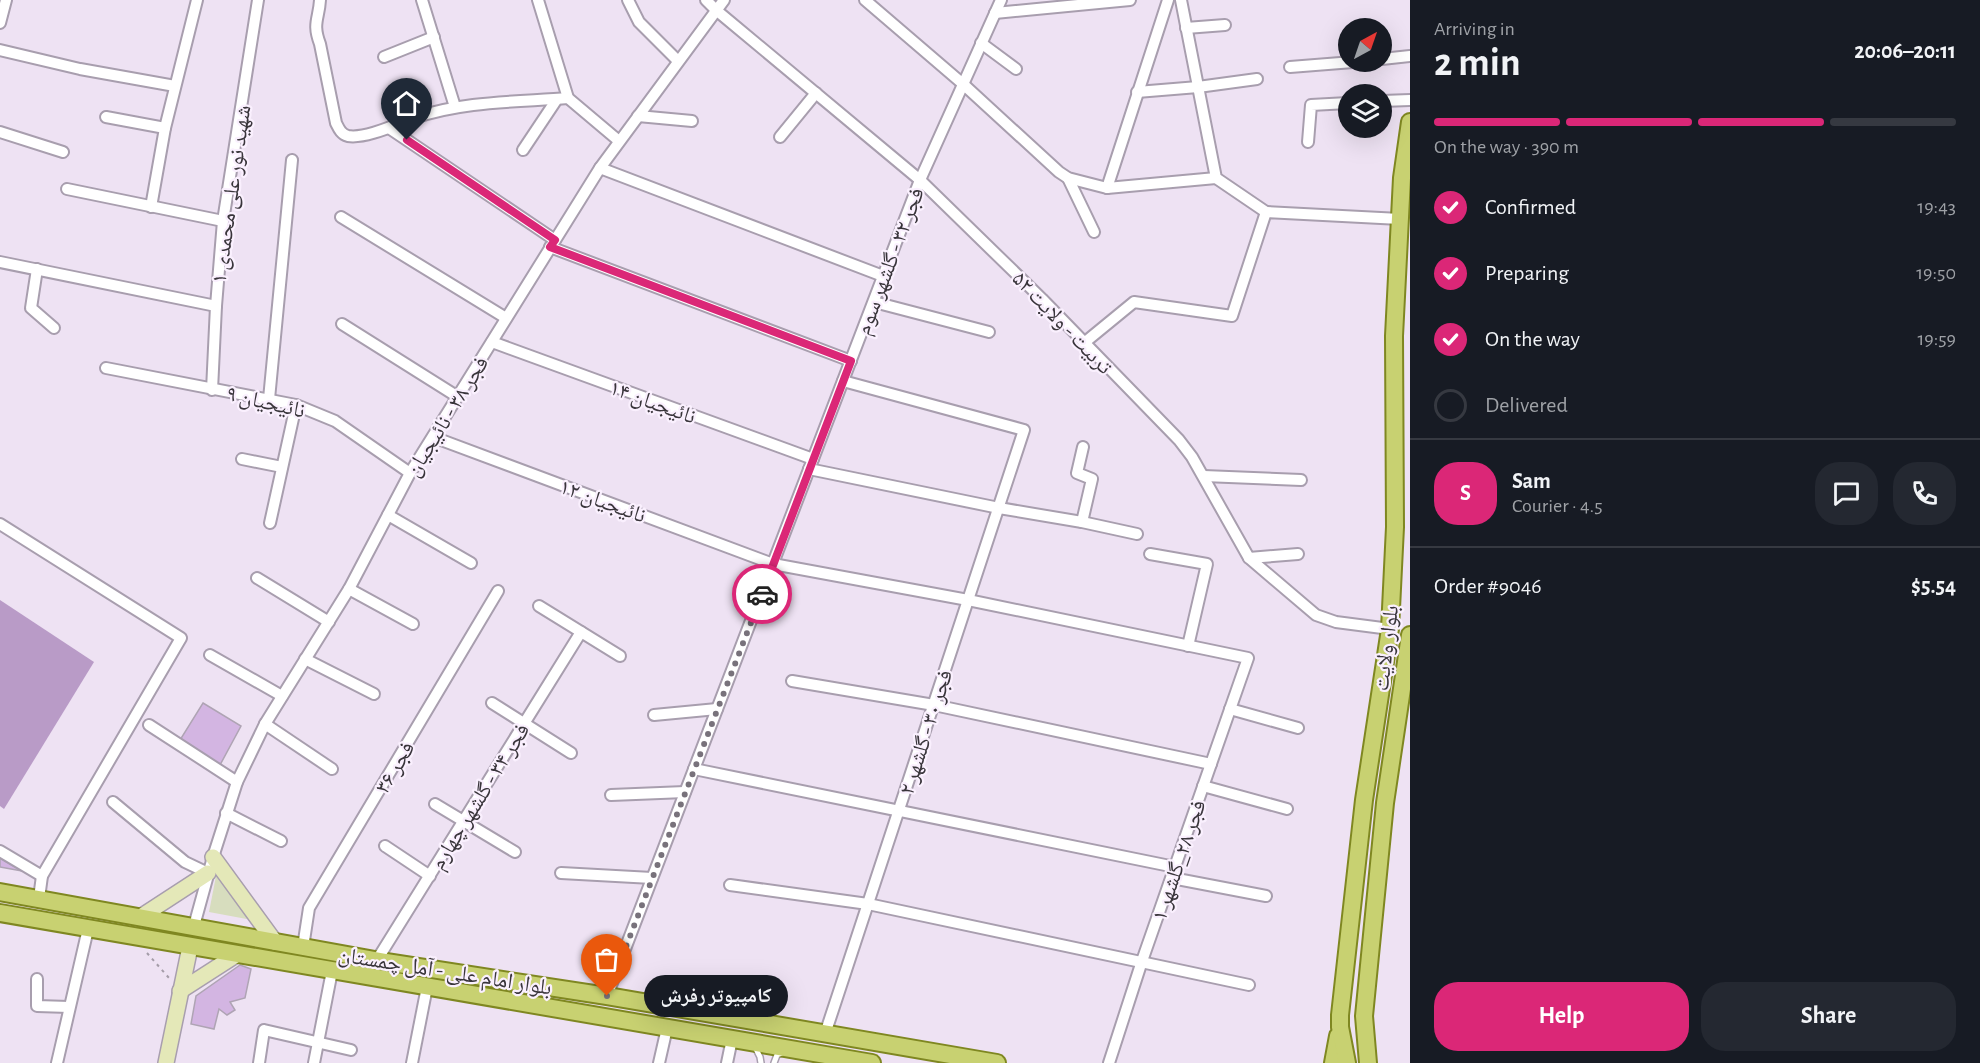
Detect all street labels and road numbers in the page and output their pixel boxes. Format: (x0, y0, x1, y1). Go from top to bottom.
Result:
street label: شهید نور علی محمدی ۱ (208, 104, 256, 285)
street label: فجر ۳۲ - گلشهر سوم (852, 185, 931, 339)
street label: تربیت - ولایت ۵۲ (1007, 267, 1117, 379)
street label: فجر ۳۸ - نائیجیان (401, 353, 494, 481)
street label: نائیجیان ۱۴ (606, 376, 699, 430)
street label: نائیجیان ۹ (224, 382, 307, 424)
street label: نائیجیان ۱۲ (556, 475, 649, 529)
street label: بلوار ولایت (1370, 604, 1403, 692)
street label: فجر ۳۰ - گلشهر ۲ (895, 667, 957, 798)
street label: فجر ۳۴ - گلشهر چهارم (426, 720, 536, 875)
street label: فجر ۳۶ (371, 738, 420, 798)
street label: فجر ۲۸_گلشهر ۱ (1148, 797, 1211, 924)
street label: بلوار امام علی - آمل چمستان (336, 942, 553, 1002)

